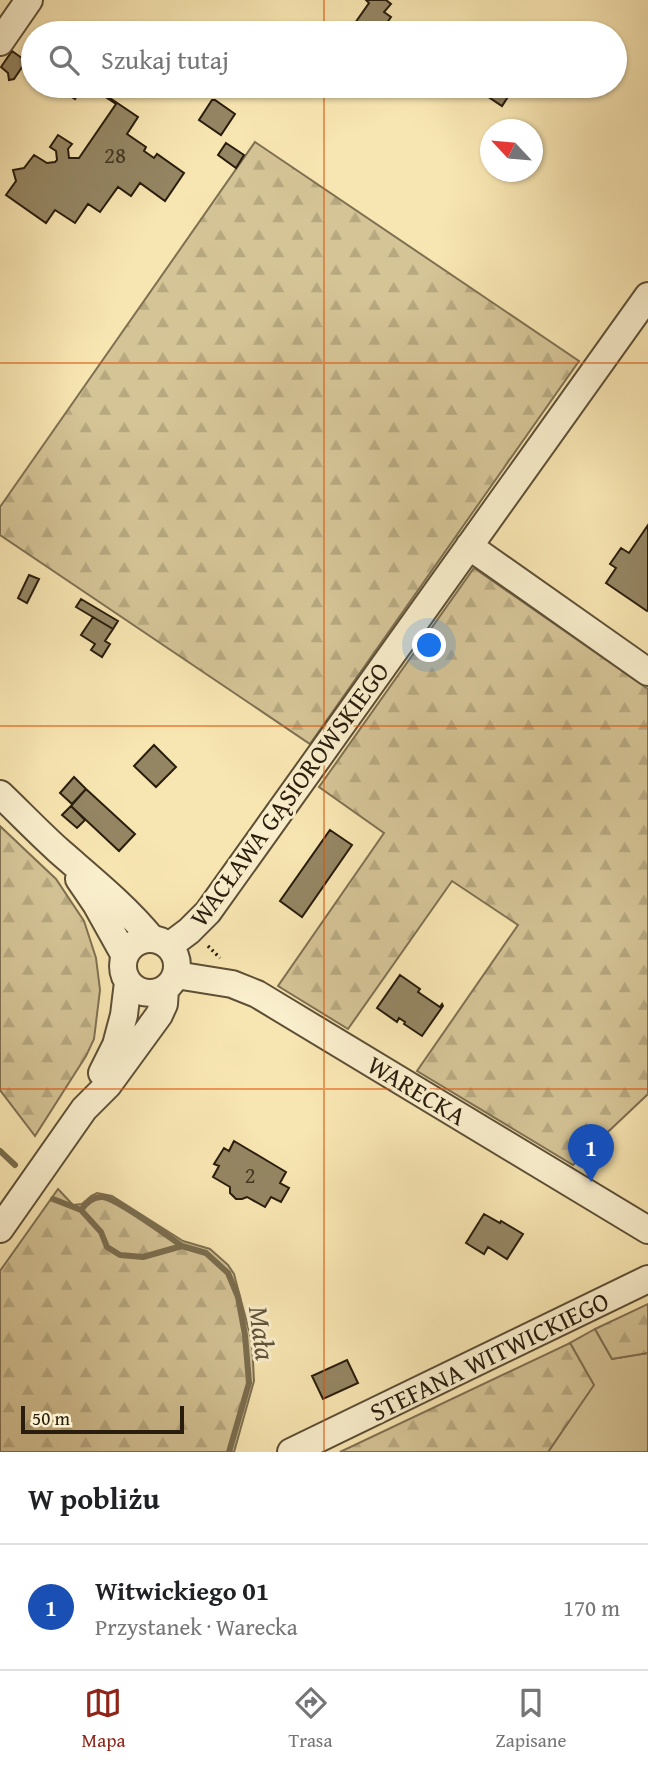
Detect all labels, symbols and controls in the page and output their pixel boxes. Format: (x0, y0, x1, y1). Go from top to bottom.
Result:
search box (21, 21, 627, 98)
text: Szukaj tutaj (101, 40, 229, 79)
icon: search (45, 41, 83, 79)
north arrow (480, 119, 543, 182)
house number: 28 (104, 138, 126, 171)
your location (412, 628, 446, 662)
street label: WACŁAWA GĄSIOROWSKIEGO (180, 654, 398, 934)
street label: WARECKA (360, 1045, 474, 1135)
pin: 1 (568, 1124, 614, 1182)
house number: 2 (244, 1158, 256, 1191)
street label: STEFANA WITWICKIEGO (363, 1281, 615, 1431)
water label: Mała (239, 1303, 287, 1363)
scale bar (21, 1403, 184, 1435)
text: 50 m (32, 1404, 70, 1432)
text: W pobliżu (28, 1476, 160, 1520)
text: Witwickiego 01 (95, 1571, 269, 1610)
text: 1 (45, 1591, 57, 1624)
text: 170 m (563, 1591, 620, 1624)
text: Przystanek · Warecka (95, 1610, 298, 1643)
tab: Mapa (82, 1684, 125, 1754)
tab: Trasa (289, 1684, 332, 1754)
tab: Zapisane (496, 1684, 566, 1754)

